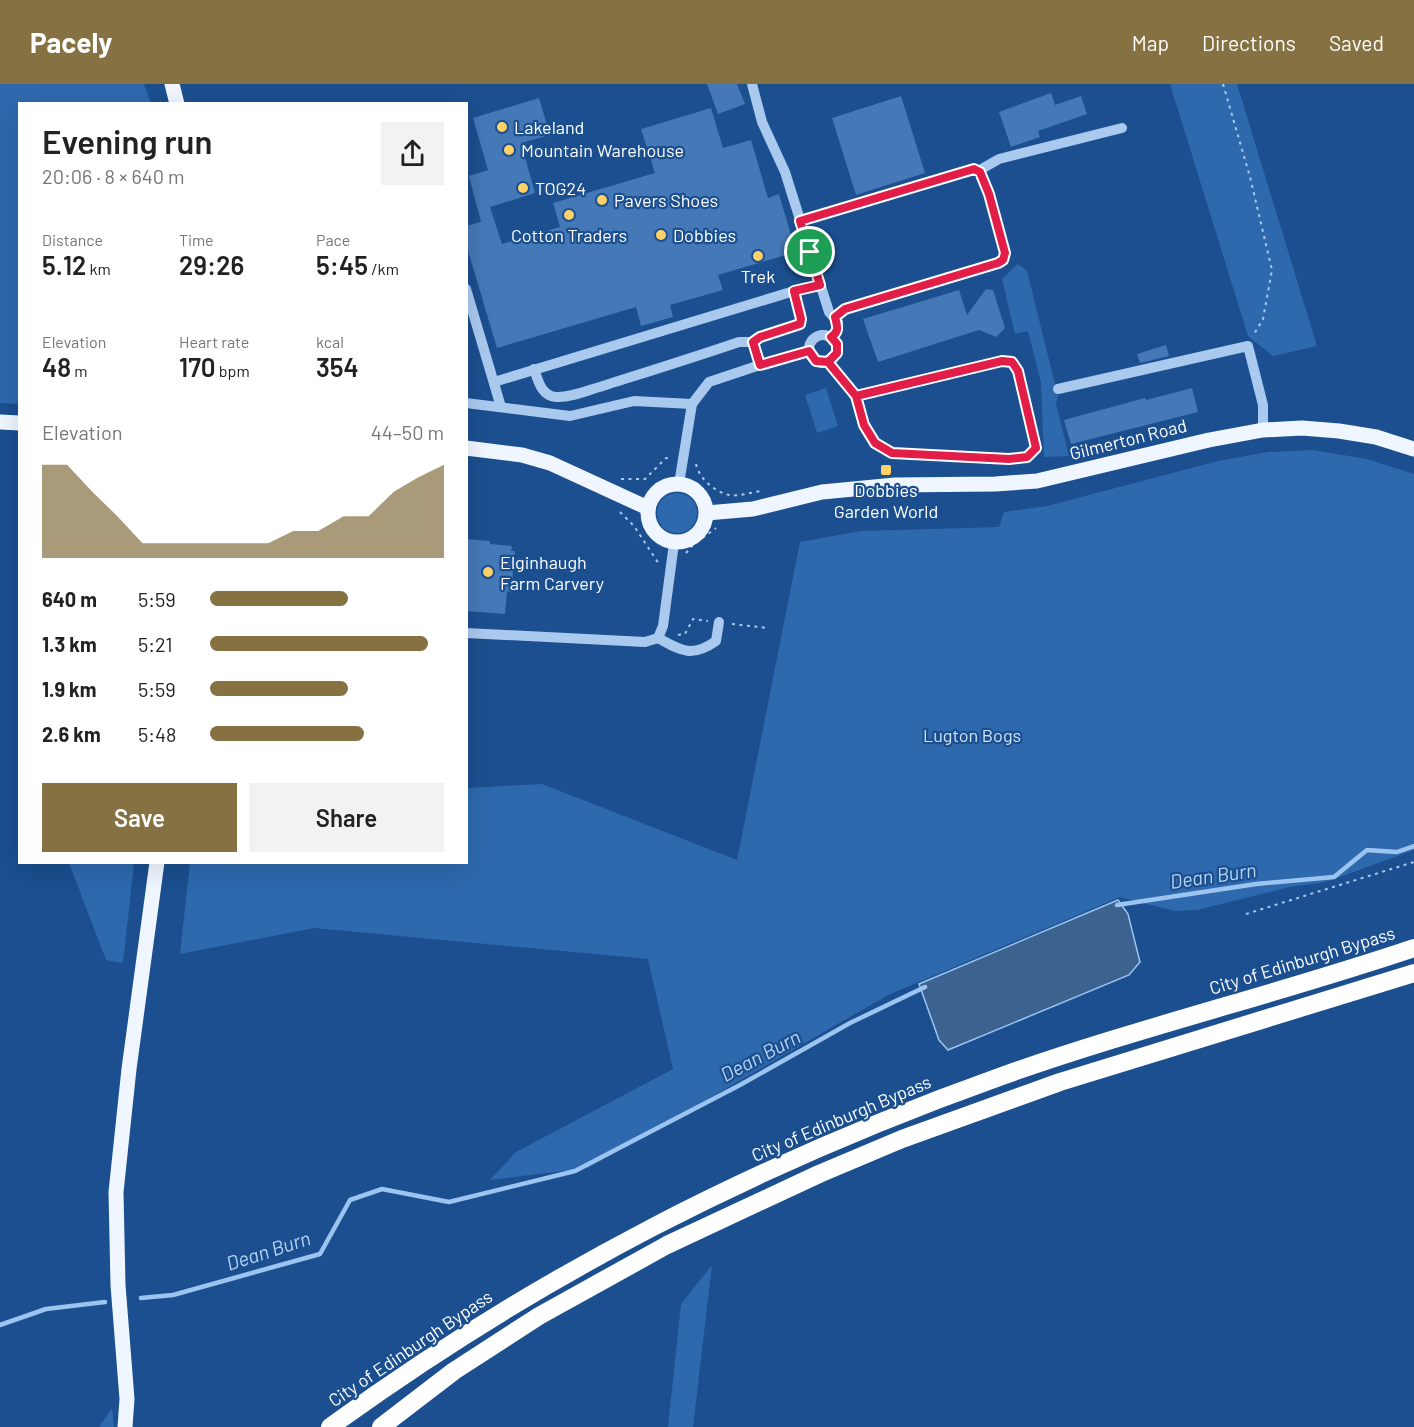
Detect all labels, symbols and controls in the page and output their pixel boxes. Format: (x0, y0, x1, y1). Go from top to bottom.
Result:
text: Pacely (30, 25, 112, 59)
text: Map (1132, 30, 1169, 55)
text: Directions (1202, 30, 1296, 55)
text: Saved (1329, 30, 1384, 55)
place label: Lakeland (514, 116, 584, 138)
marker: Lakeland (495, 120, 509, 134)
text: Evening run (42, 121, 212, 161)
button: share (381, 122, 444, 185)
place label: Mountain Warehouse (521, 139, 684, 161)
marker: Mountain Warehouse (502, 143, 516, 157)
text: 20:06 · 8 × 640 m (42, 164, 185, 188)
place label: TOG24 (535, 177, 586, 199)
marker: TOG24 (516, 181, 530, 195)
place label: Pavers Shoes (614, 189, 718, 211)
marker: Pavers Shoes (595, 193, 609, 207)
marker: Cotton Traders (562, 208, 576, 222)
place label: Cotton Traders (511, 224, 627, 246)
place label: Dobbies (673, 224, 736, 246)
pin (784, 226, 835, 277)
marker: Dobbies (654, 228, 668, 242)
text: Distance (42, 230, 103, 249)
text: Time (179, 230, 214, 249)
text: Pace (316, 230, 350, 249)
icon: arrive (793, 235, 826, 268)
text: 5.12 (42, 249, 86, 280)
text: 29:26 (179, 249, 244, 280)
text: 5:45 (316, 249, 368, 280)
marker: Trek (751, 249, 765, 263)
text: km (86, 259, 111, 278)
text: /km (368, 259, 399, 278)
place label: Trek (741, 265, 775, 287)
text: Elevation (42, 332, 106, 351)
text: Heart rate (179, 332, 249, 351)
text: kcal (316, 332, 344, 351)
text: 48 (42, 351, 71, 382)
text: 170 (179, 351, 216, 382)
text: 354 (316, 351, 359, 382)
text: m (71, 361, 88, 380)
text: bpm (216, 361, 250, 380)
street label: Gilmerton Road (1067, 414, 1189, 464)
text: Elevation (42, 420, 123, 444)
text: 44–50 m (371, 420, 444, 444)
marker: Dobbies Garden World (879, 463, 893, 477)
place label: Dobbies Garden World (834, 479, 938, 522)
place label: Elginhaugh Farm Carvery (500, 551, 604, 594)
marker: Elginhaugh Farm Carvery (481, 565, 495, 579)
text: 640 m (42, 587, 97, 611)
text: 5:59 (138, 587, 176, 611)
text: 1.3 km (42, 632, 97, 656)
text: 5:21 (138, 632, 173, 656)
text: 1.9 km (42, 677, 96, 701)
text: 5:59 (138, 677, 176, 701)
text: 2.6 km (42, 722, 101, 746)
text: 5:48 (138, 722, 177, 746)
park label: Lugton Bogs (923, 724, 1021, 746)
button: Save (42, 783, 237, 852)
button: Share (249, 783, 444, 852)
water label: Dean Burn (1168, 857, 1258, 893)
street label: City of Edinburgh Bypass (1206, 921, 1398, 999)
water label: Dean Burn (716, 1024, 804, 1086)
street label: City of Edinburgh Bypass (748, 1070, 934, 1166)
water label: Dean Burn (223, 1225, 313, 1275)
street label: City of Edinburgh Bypass (324, 1285, 496, 1411)

